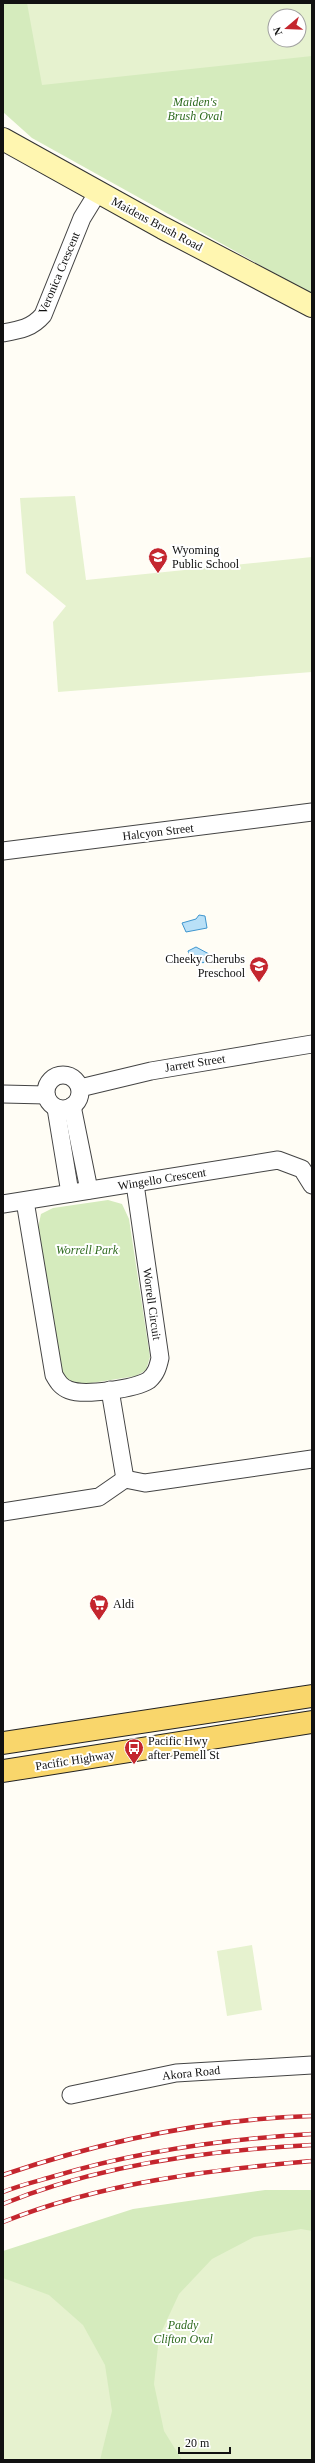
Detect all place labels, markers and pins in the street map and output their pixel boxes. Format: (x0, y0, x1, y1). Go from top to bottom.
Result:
place label: Wyoming Public School (172, 543, 240, 571)
school or university icon: Wyoming Public School (147, 546, 169, 574)
place label: Cheeky Cherubs Preschool (165, 952, 246, 980)
school or university icon: Cheeky Cherubs Preschool (248, 955, 270, 983)
supermarket icon: Aldi (88, 1593, 110, 1621)
place label: Aldi (113, 1597, 135, 1611)
place label: Pacific Hwy after Pemell St (148, 1734, 220, 1762)
bus stop icon: Pacific Hwy after Pemell St (123, 1737, 145, 1765)

